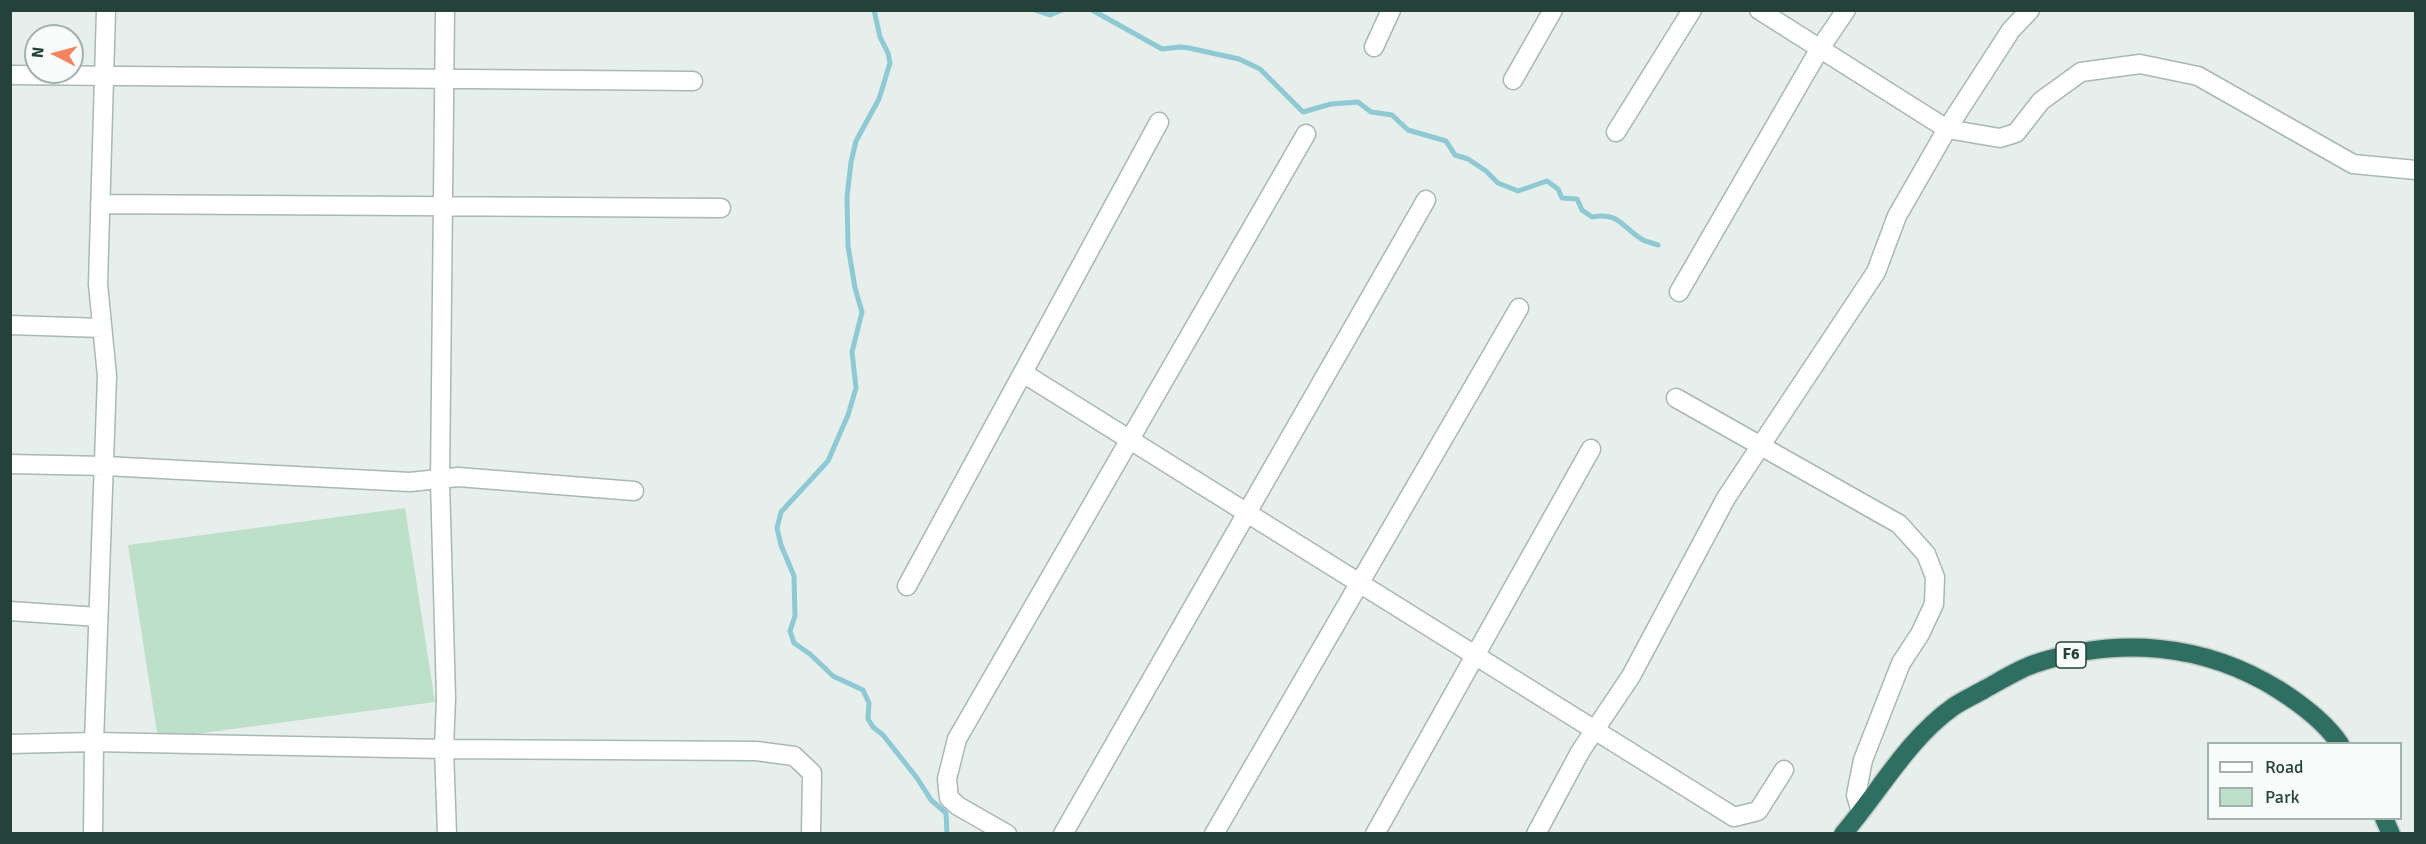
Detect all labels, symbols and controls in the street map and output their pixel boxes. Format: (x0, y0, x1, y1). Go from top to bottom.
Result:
north arrow (24, 24, 84, 84)
text: N (28, 46, 49, 59)
road number: F6 (2056, 642, 2086, 668)
legend (2207, 742, 2402, 820)
text: Road (2265, 756, 2304, 778)
text: Park (2265, 786, 2300, 808)

